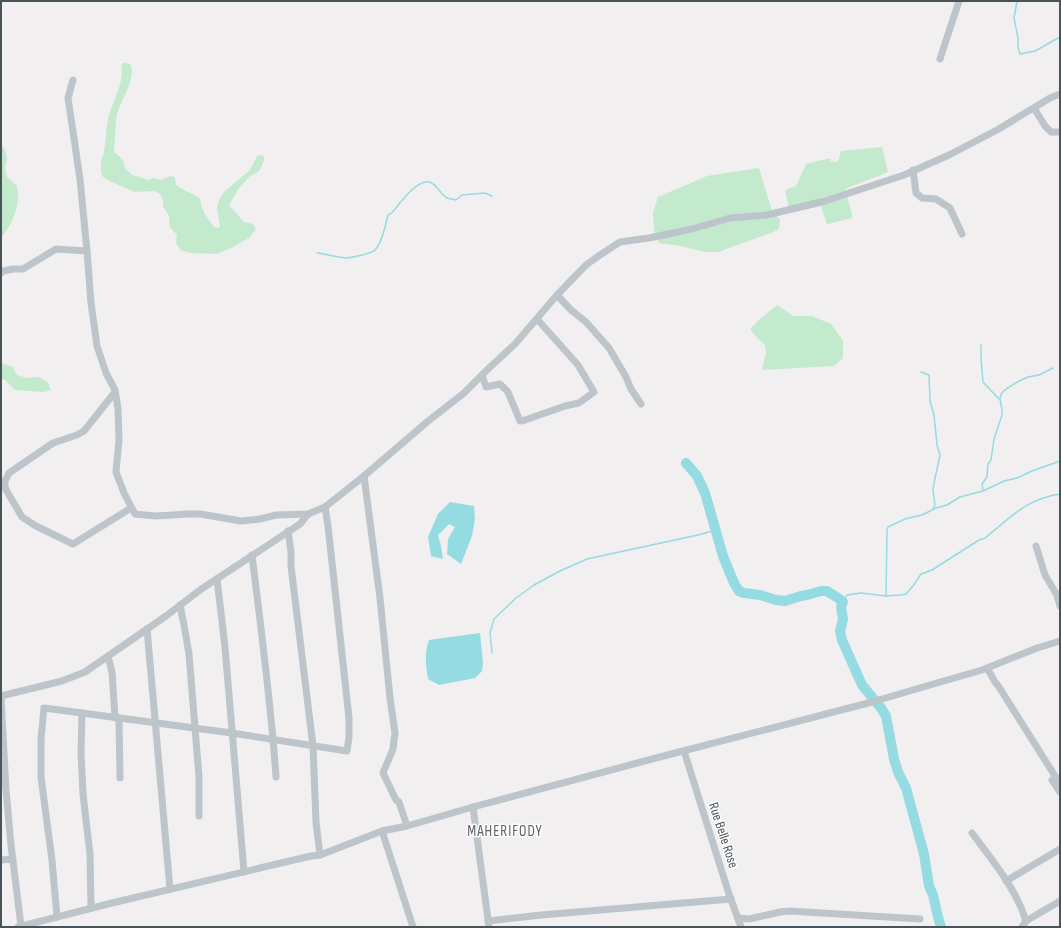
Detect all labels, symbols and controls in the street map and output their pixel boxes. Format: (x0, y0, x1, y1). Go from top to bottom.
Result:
street label: Rue Belle Rose (705, 800, 742, 870)
district label: MAHERIFODY (467, 822, 543, 841)

